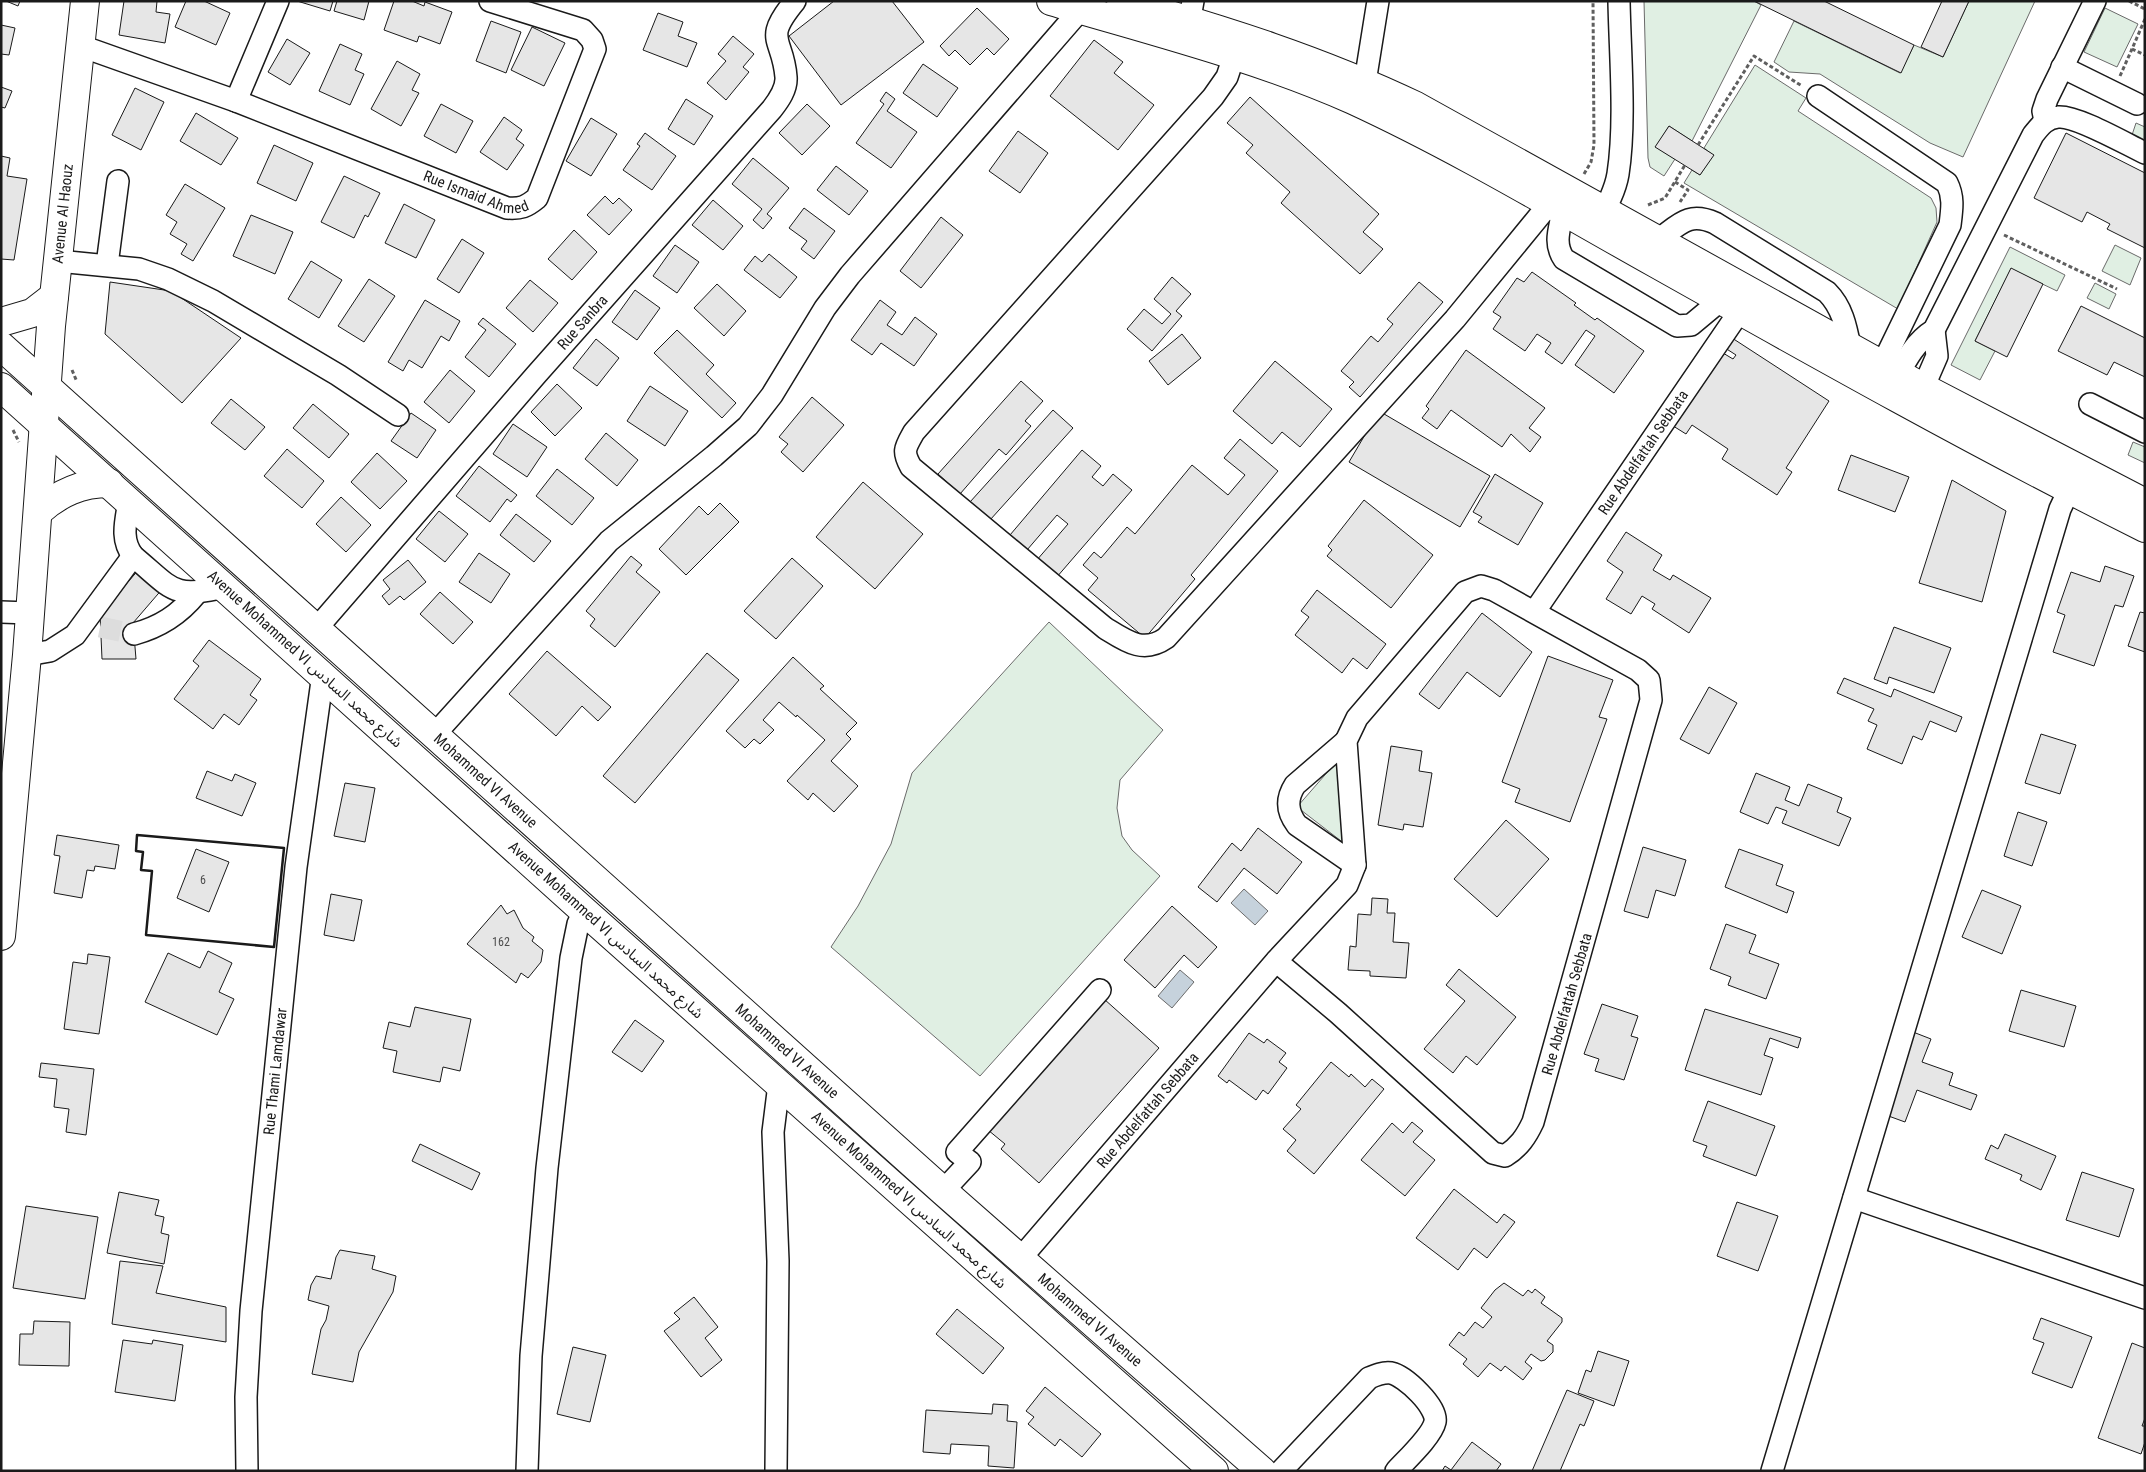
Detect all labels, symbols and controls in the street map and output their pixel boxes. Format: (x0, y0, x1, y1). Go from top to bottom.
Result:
street label: Avenue Al Haouz (49, 163, 77, 264)
street label: Rue Ismaid Ahmed (421, 167, 531, 217)
street label: Rue Sanbra (554, 291, 612, 353)
street label: Rue Abdelfattah Sebbata (1594, 387, 1692, 518)
street label: Avenue Mohammed VI شارع محمد السادس (202, 567, 406, 754)
street label: Mohammed VI Avenue (430, 730, 541, 832)
street label: Avenue Mohammed VI شارع محمد السادس (503, 838, 707, 1025)
house number: 6 (200, 873, 206, 887)
street label: Rue Abdelfattah Sebbata (1538, 931, 1596, 1077)
house number: 162 (492, 935, 510, 949)
street label: Mohammed VI Avenue (732, 1000, 842, 1102)
street label: Rue Thami Lamdawar (260, 1007, 291, 1136)
street label: Rue Abdelfattah Sebbata (1093, 1049, 1202, 1172)
street label: Avenue Mohammed VI شارع محمد السادس (806, 1108, 1010, 1295)
street label: Mohammed VI Avenue (1034, 1269, 1146, 1371)

